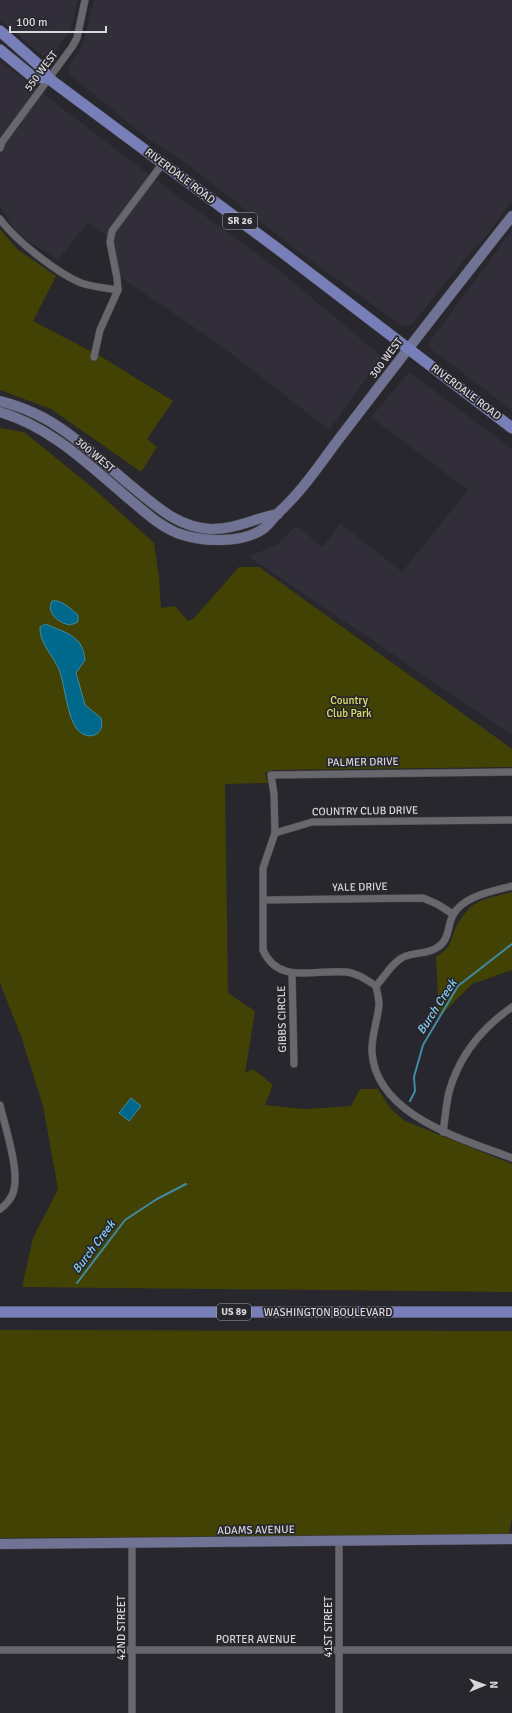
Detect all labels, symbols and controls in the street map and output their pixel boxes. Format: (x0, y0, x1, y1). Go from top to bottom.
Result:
scale bar (10, 8, 106, 34)
text: 100 m (16, 15, 48, 30)
street label: 550 WEST (22, 48, 61, 94)
street label: RIVERDALE ROAD (142, 145, 218, 207)
road number: SR 26 (223, 213, 257, 229)
street label: 300 WEST (367, 335, 406, 381)
street label: RIVERDALE ROAD (428, 361, 504, 423)
street label: 300 WEST (73, 435, 118, 475)
park label: Country Club Park (326, 694, 372, 720)
street label: PALMER DRIVE (327, 755, 399, 769)
street label: COUNTRY CLUB DRIVE (312, 804, 418, 818)
street label: YALE DRIVE (332, 880, 388, 894)
water label: Burch Creek (414, 976, 461, 1037)
street label: GIBBS CIRCLE (275, 985, 289, 1053)
water label: Burch Creek (69, 1217, 119, 1276)
road number: US 89 (217, 1304, 251, 1320)
street label: WASHINGTON BOULEVARD (264, 1306, 392, 1319)
street label: ADAMS AVENUE (217, 1523, 295, 1537)
street label: 42ND STREET (115, 1595, 128, 1660)
street label: 41ST STREET (322, 1596, 335, 1658)
street label: PORTER AVENUE (216, 1633, 296, 1646)
north arrow (464, 1665, 504, 1705)
text: N (487, 1681, 500, 1689)

